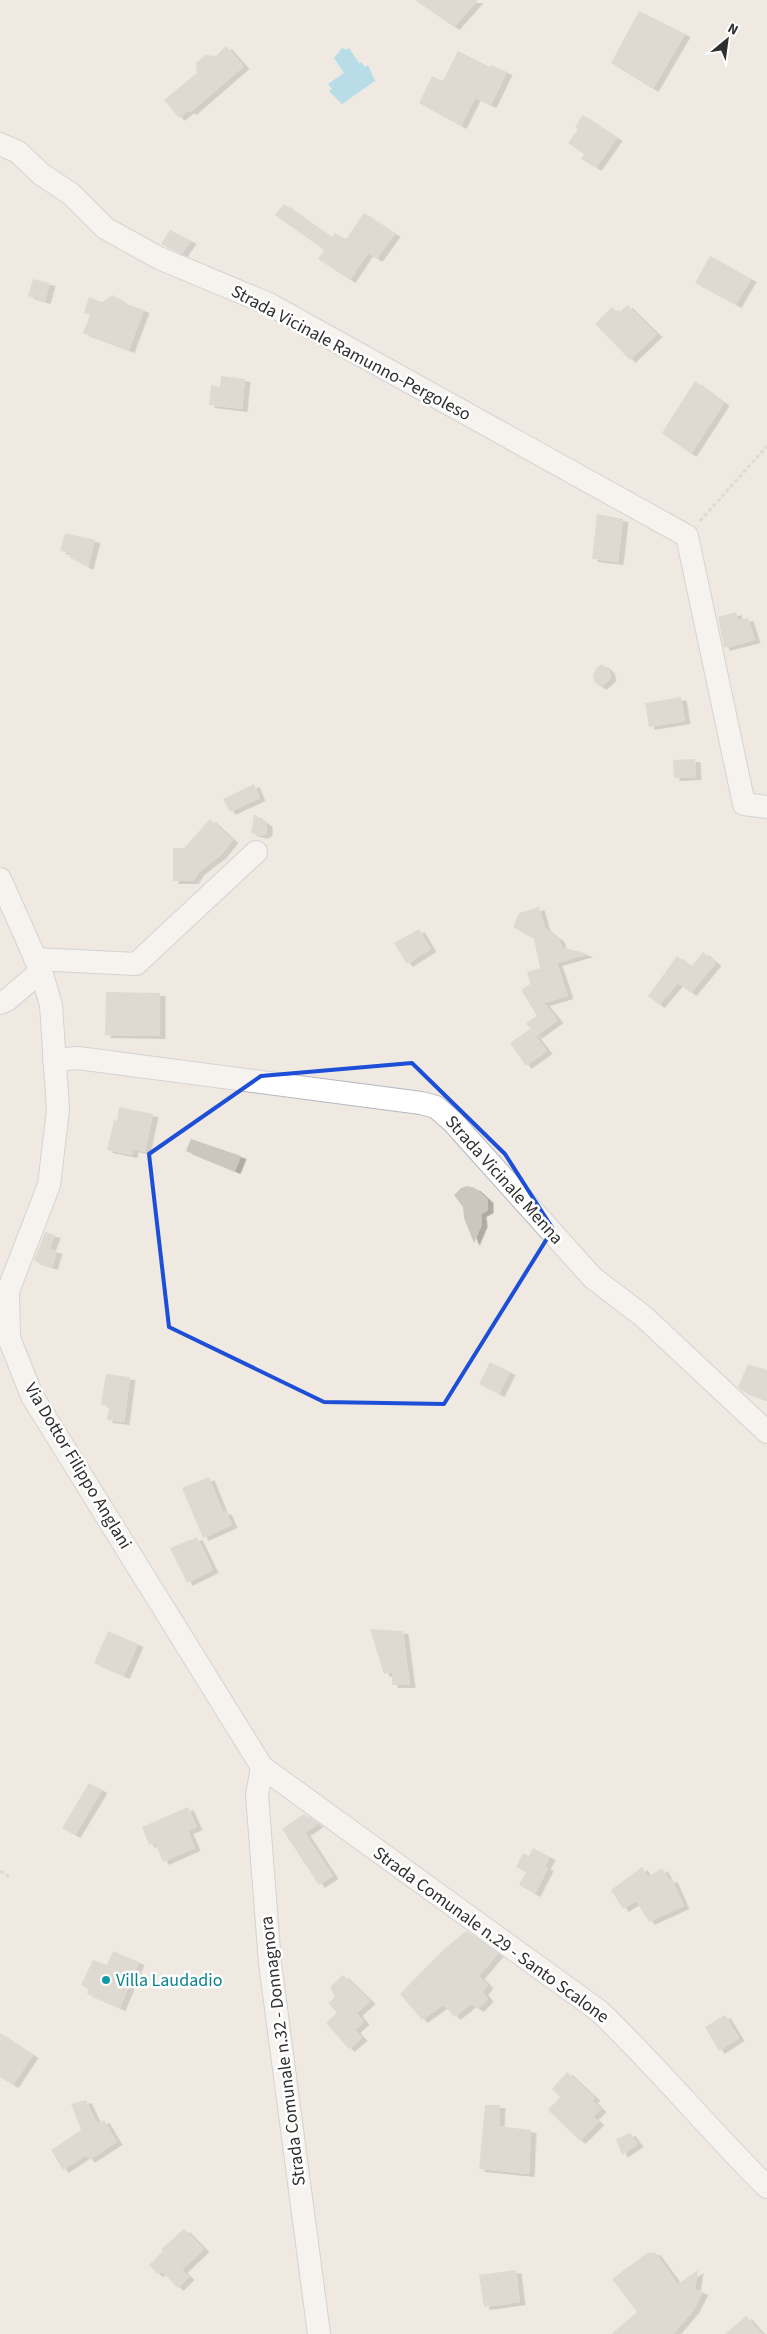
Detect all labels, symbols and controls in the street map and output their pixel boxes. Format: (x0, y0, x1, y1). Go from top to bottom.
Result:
north arrow (702, 15, 752, 65)
text: N (724, 19, 742, 41)
street label: Strada Vicinale Ramunno-Pergoleso (227, 279, 475, 427)
street label: Strada Vicinale Menna (439, 1110, 569, 1250)
street label: Via Dottor Filippo Anglani (18, 1378, 138, 1554)
street label: Strada Comunale n.29 - Santo Scalone (368, 1841, 614, 2029)
street label: Strada Comunale n.32 - Donnagnora (254, 1915, 312, 2187)
place label: Villa Laudadio (116, 1968, 222, 1993)
marker: Villa Laudadio (100, 1974, 112, 1986)

